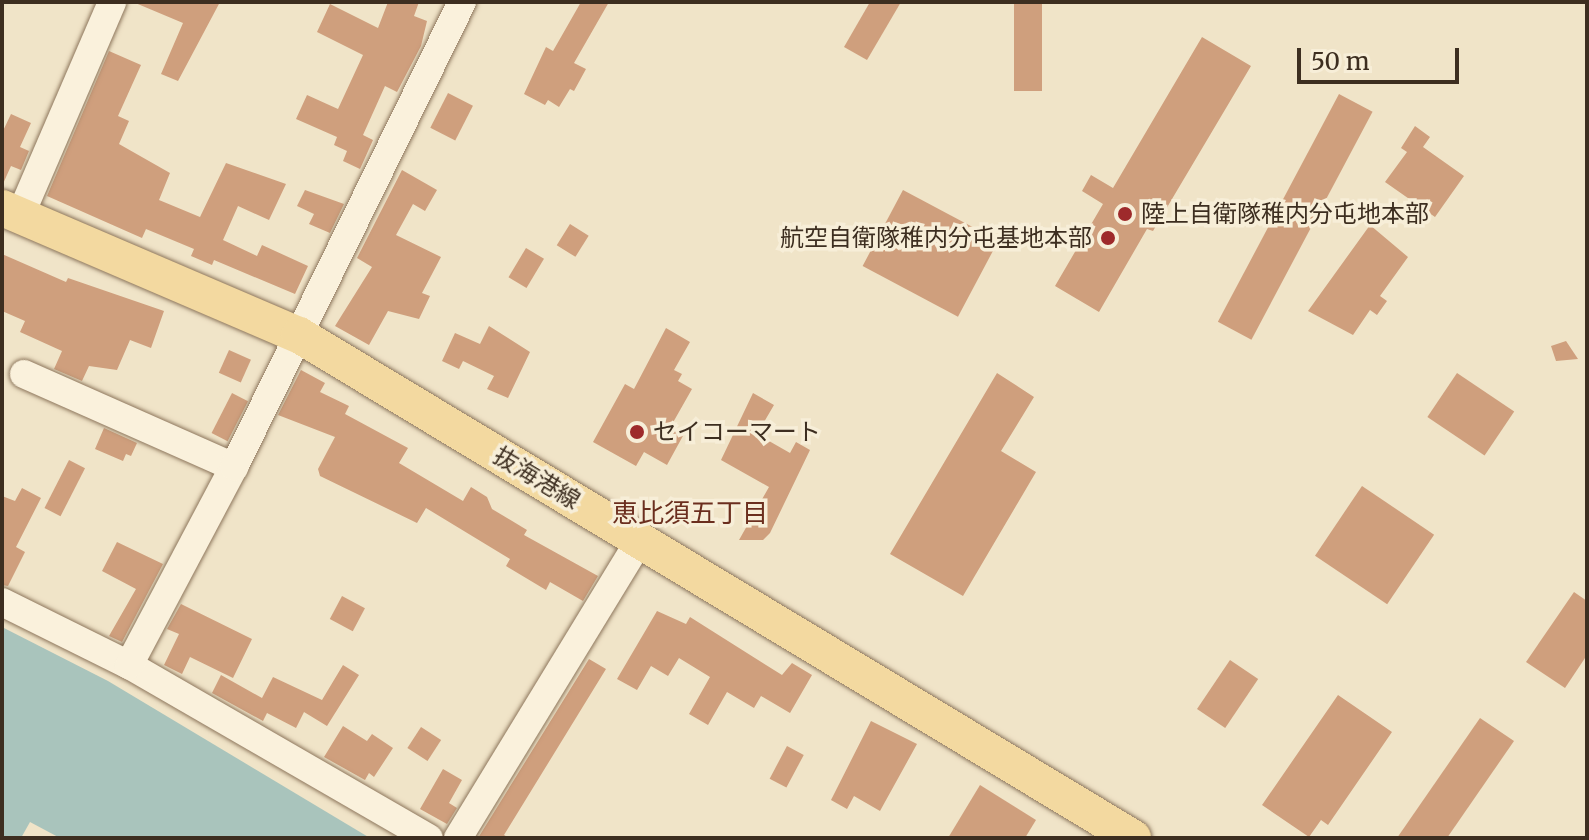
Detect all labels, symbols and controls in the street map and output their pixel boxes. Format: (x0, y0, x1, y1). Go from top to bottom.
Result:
scale bar (1301, 32, 1463, 82)
text: 50 m (1311, 46, 1370, 77)
place label: 陸上自衛隊稚内分屯地本部 (1141, 200, 1429, 228)
marker: 陸上自衛隊稚内分屯地本部 (1116, 205, 1134, 223)
place label: 航空自衛隊稚内分屯基地本部 (780, 224, 1092, 252)
marker: 航空自衛隊稚内分屯基地本部 (1099, 229, 1117, 247)
place label: セイコーマート (653, 418, 821, 446)
marker: セイコーマート (628, 423, 646, 441)
street label: 抜海港線 (488, 441, 586, 515)
district label: 恵比須五丁目 (612, 497, 768, 529)

